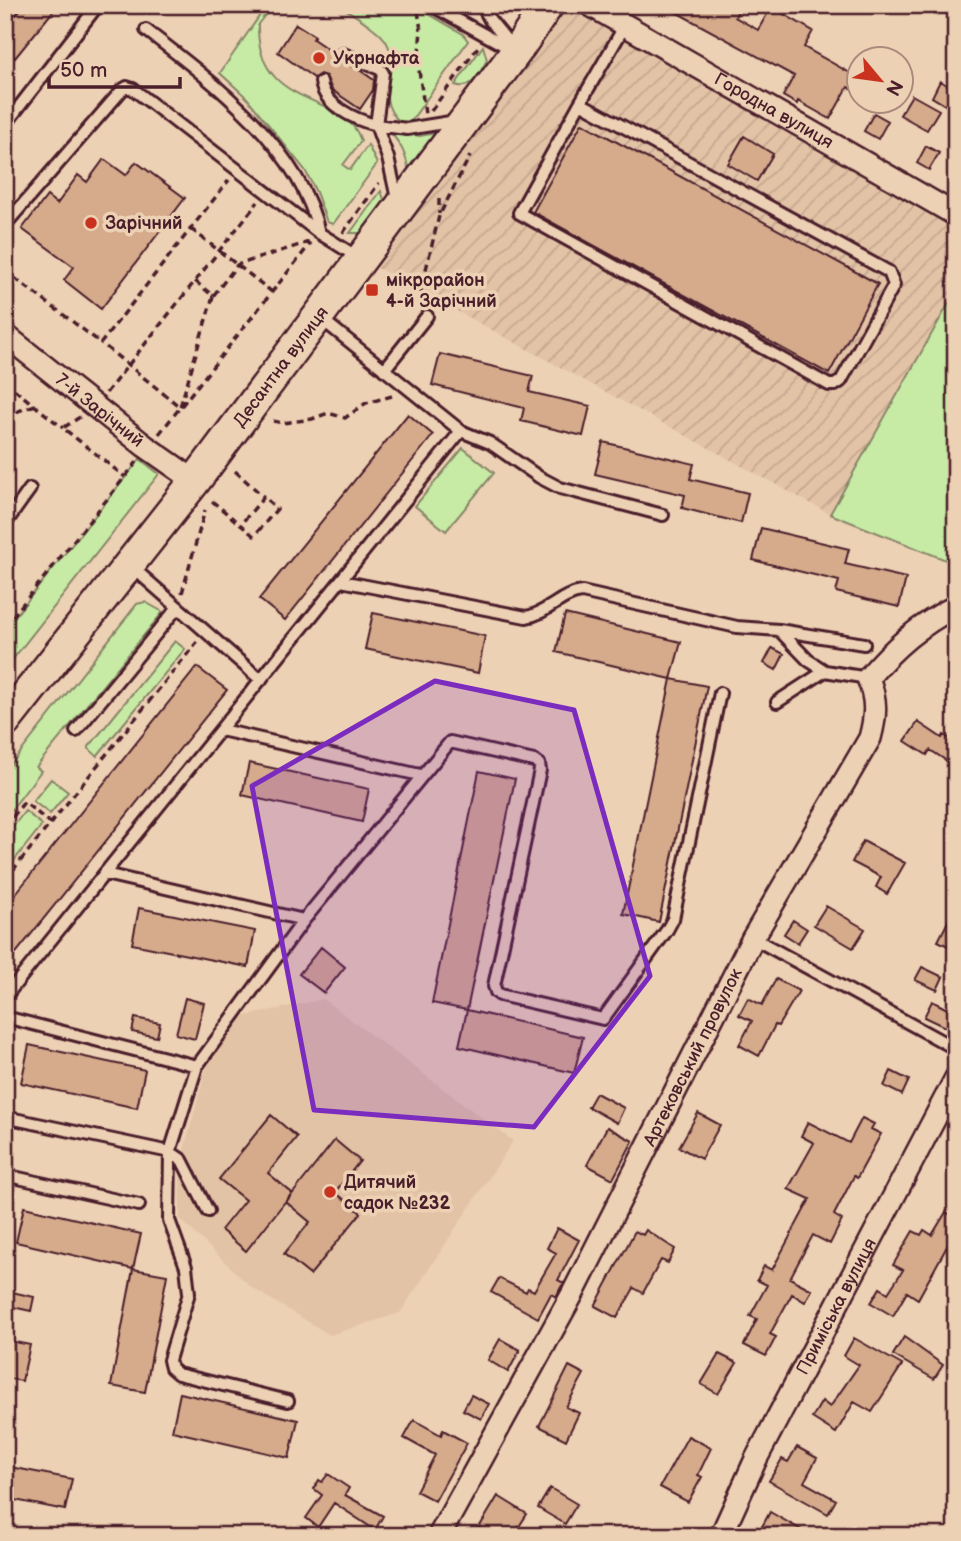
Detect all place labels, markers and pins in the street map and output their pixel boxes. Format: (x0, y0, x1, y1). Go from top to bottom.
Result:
place label: Укрнафта (333, 48, 420, 69)
marker: Укрнафта (311, 50, 327, 66)
place label: Зарічний (105, 213, 183, 234)
marker: Зарічний (83, 215, 99, 231)
place label: мікрорайон 4-й Зарічний (386, 270, 497, 312)
marker: мікрорайон 4-й Зарічний (364, 282, 380, 298)
place label: Дитячий садок №232 (344, 1172, 450, 1214)
marker: Дитячий садок №232 (322, 1184, 338, 1200)

